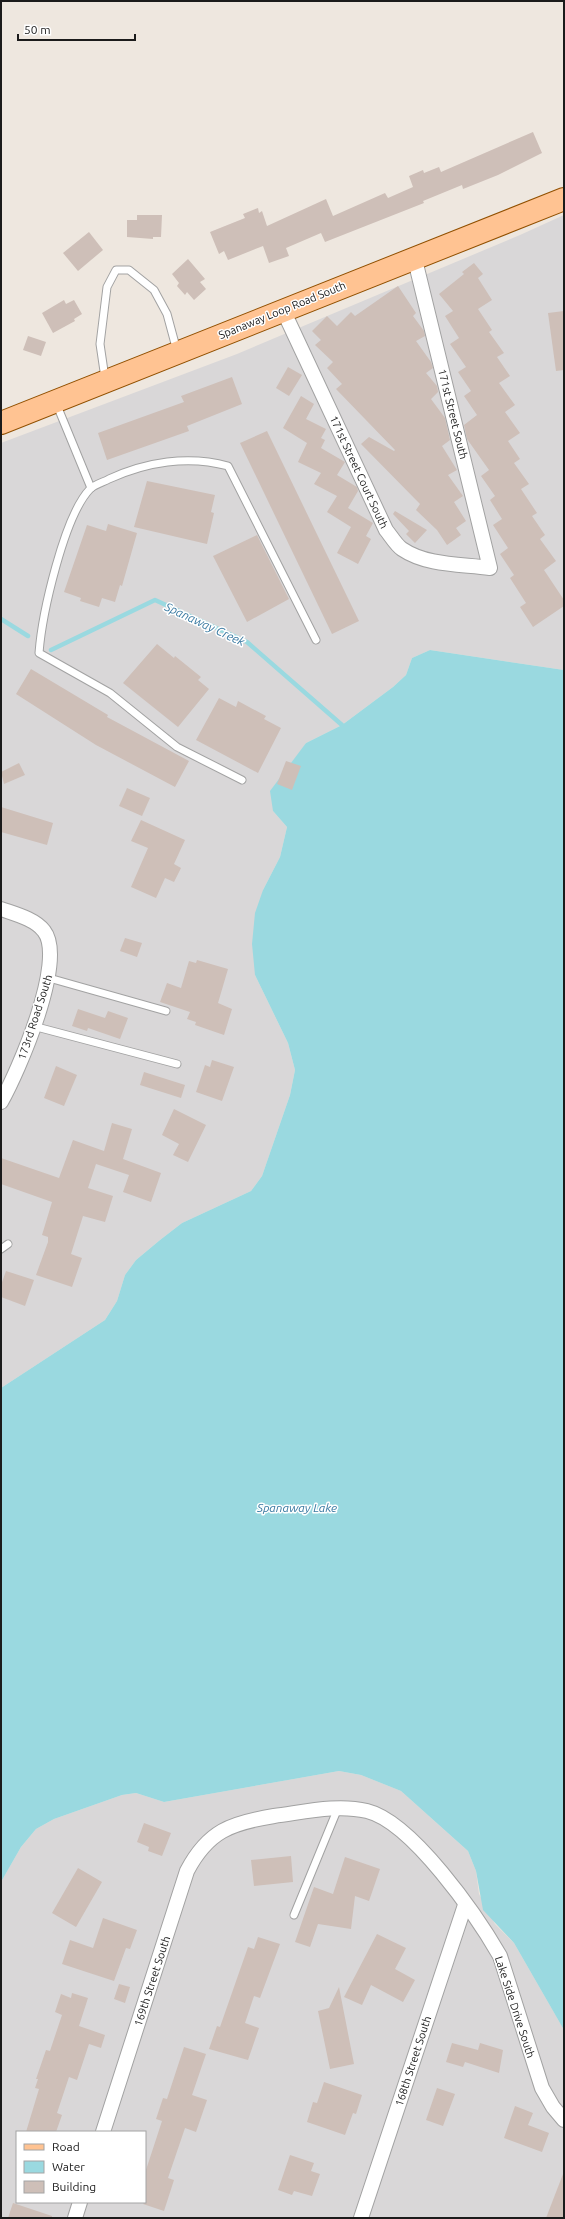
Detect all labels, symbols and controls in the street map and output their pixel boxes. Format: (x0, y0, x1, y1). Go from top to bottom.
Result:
scale bar (18, 16, 135, 42)
text: 50 m (24, 23, 51, 36)
street label: Spanaway Loop Road South (217, 279, 347, 341)
street label: 171st Street South (436, 368, 470, 460)
street label: 171st Street Court South (328, 414, 390, 530)
water label: Spanaway Creek (162, 599, 248, 649)
street label: 173rd Road South (16, 973, 54, 1061)
water label: Spanaway Lake (256, 1501, 337, 1514)
street label: 169th Street South (132, 1934, 172, 2028)
street label: Lake Side Drive South (493, 1955, 537, 2059)
street label: 168th Street South (393, 2014, 433, 2108)
legend (16, 2131, 146, 2203)
text: Road (52, 2140, 80, 2153)
text: Water (52, 2160, 85, 2173)
text: Building (52, 2180, 96, 2193)

